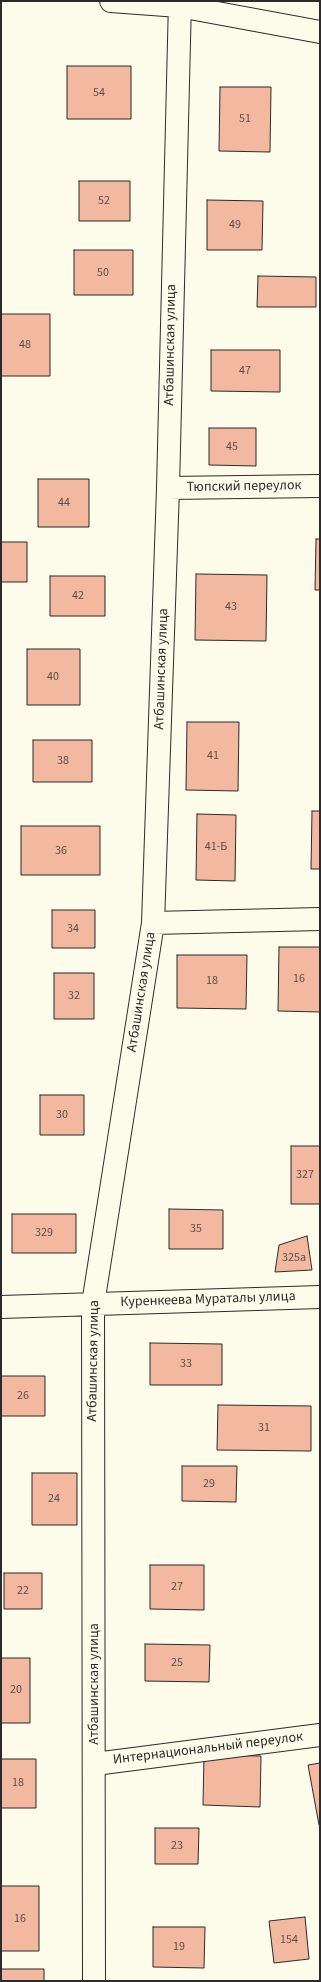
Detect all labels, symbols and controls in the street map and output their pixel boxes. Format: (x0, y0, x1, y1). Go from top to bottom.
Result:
house number: 54 (93, 86, 105, 100)
house number: 51 (239, 112, 251, 126)
house number: 52 (98, 194, 110, 208)
house number: 49 (229, 218, 241, 232)
house number: 50 (97, 266, 109, 280)
street label: Атбашинская улица (162, 284, 180, 406)
house number: 48 (19, 338, 31, 352)
house number: 47 (239, 364, 251, 378)
house number: 45 (226, 440, 238, 454)
street label: Тюпский переулок (187, 478, 301, 496)
house number: 44 (58, 496, 70, 510)
house number: 42 (72, 589, 84, 603)
house number: 43 (225, 600, 237, 614)
street label: Атбашинская улица (151, 608, 173, 730)
house number: 40 (47, 670, 59, 684)
house number: 41 (207, 749, 219, 763)
house number: 38 (57, 754, 69, 768)
house number: 41-Б (205, 840, 227, 854)
house number: 36 (55, 844, 67, 858)
house number: 34 (67, 922, 79, 936)
street label: Атбашинская улица (124, 931, 160, 1053)
house number: 16 (293, 972, 305, 986)
house number: 18 (206, 974, 218, 988)
house number: 32 (68, 989, 80, 1003)
house number: 30 (56, 1108, 68, 1122)
house number: 327 (296, 1168, 314, 1182)
house number: 35 (190, 1222, 202, 1236)
house number: 329 (35, 1226, 53, 1240)
house number: 325а (282, 1251, 306, 1265)
street label: Куренкеева Мураталы улица (120, 1289, 296, 1311)
street label: Атбашинская улица (85, 1300, 103, 1422)
house number: 33 (180, 1357, 192, 1371)
house number: 26 (17, 1389, 29, 1403)
house number: 31 (258, 1421, 270, 1435)
house number: 29 (203, 1477, 215, 1491)
house number: 24 (48, 1492, 60, 1506)
house number: 27 (171, 1580, 183, 1594)
house number: 22 (17, 1584, 29, 1598)
street label: Атбашинская улица (87, 1623, 103, 1745)
house number: 25 (171, 1656, 183, 1670)
house number: 20 (10, 1683, 22, 1697)
street label: Интернациональный переулок (112, 1729, 304, 1769)
house number: 18 (12, 1776, 24, 1790)
house number: 23 (171, 1839, 183, 1853)
house number: 16 (14, 1912, 26, 1926)
house number: 154 (280, 1933, 298, 1947)
house number: 19 (173, 1940, 185, 1954)

